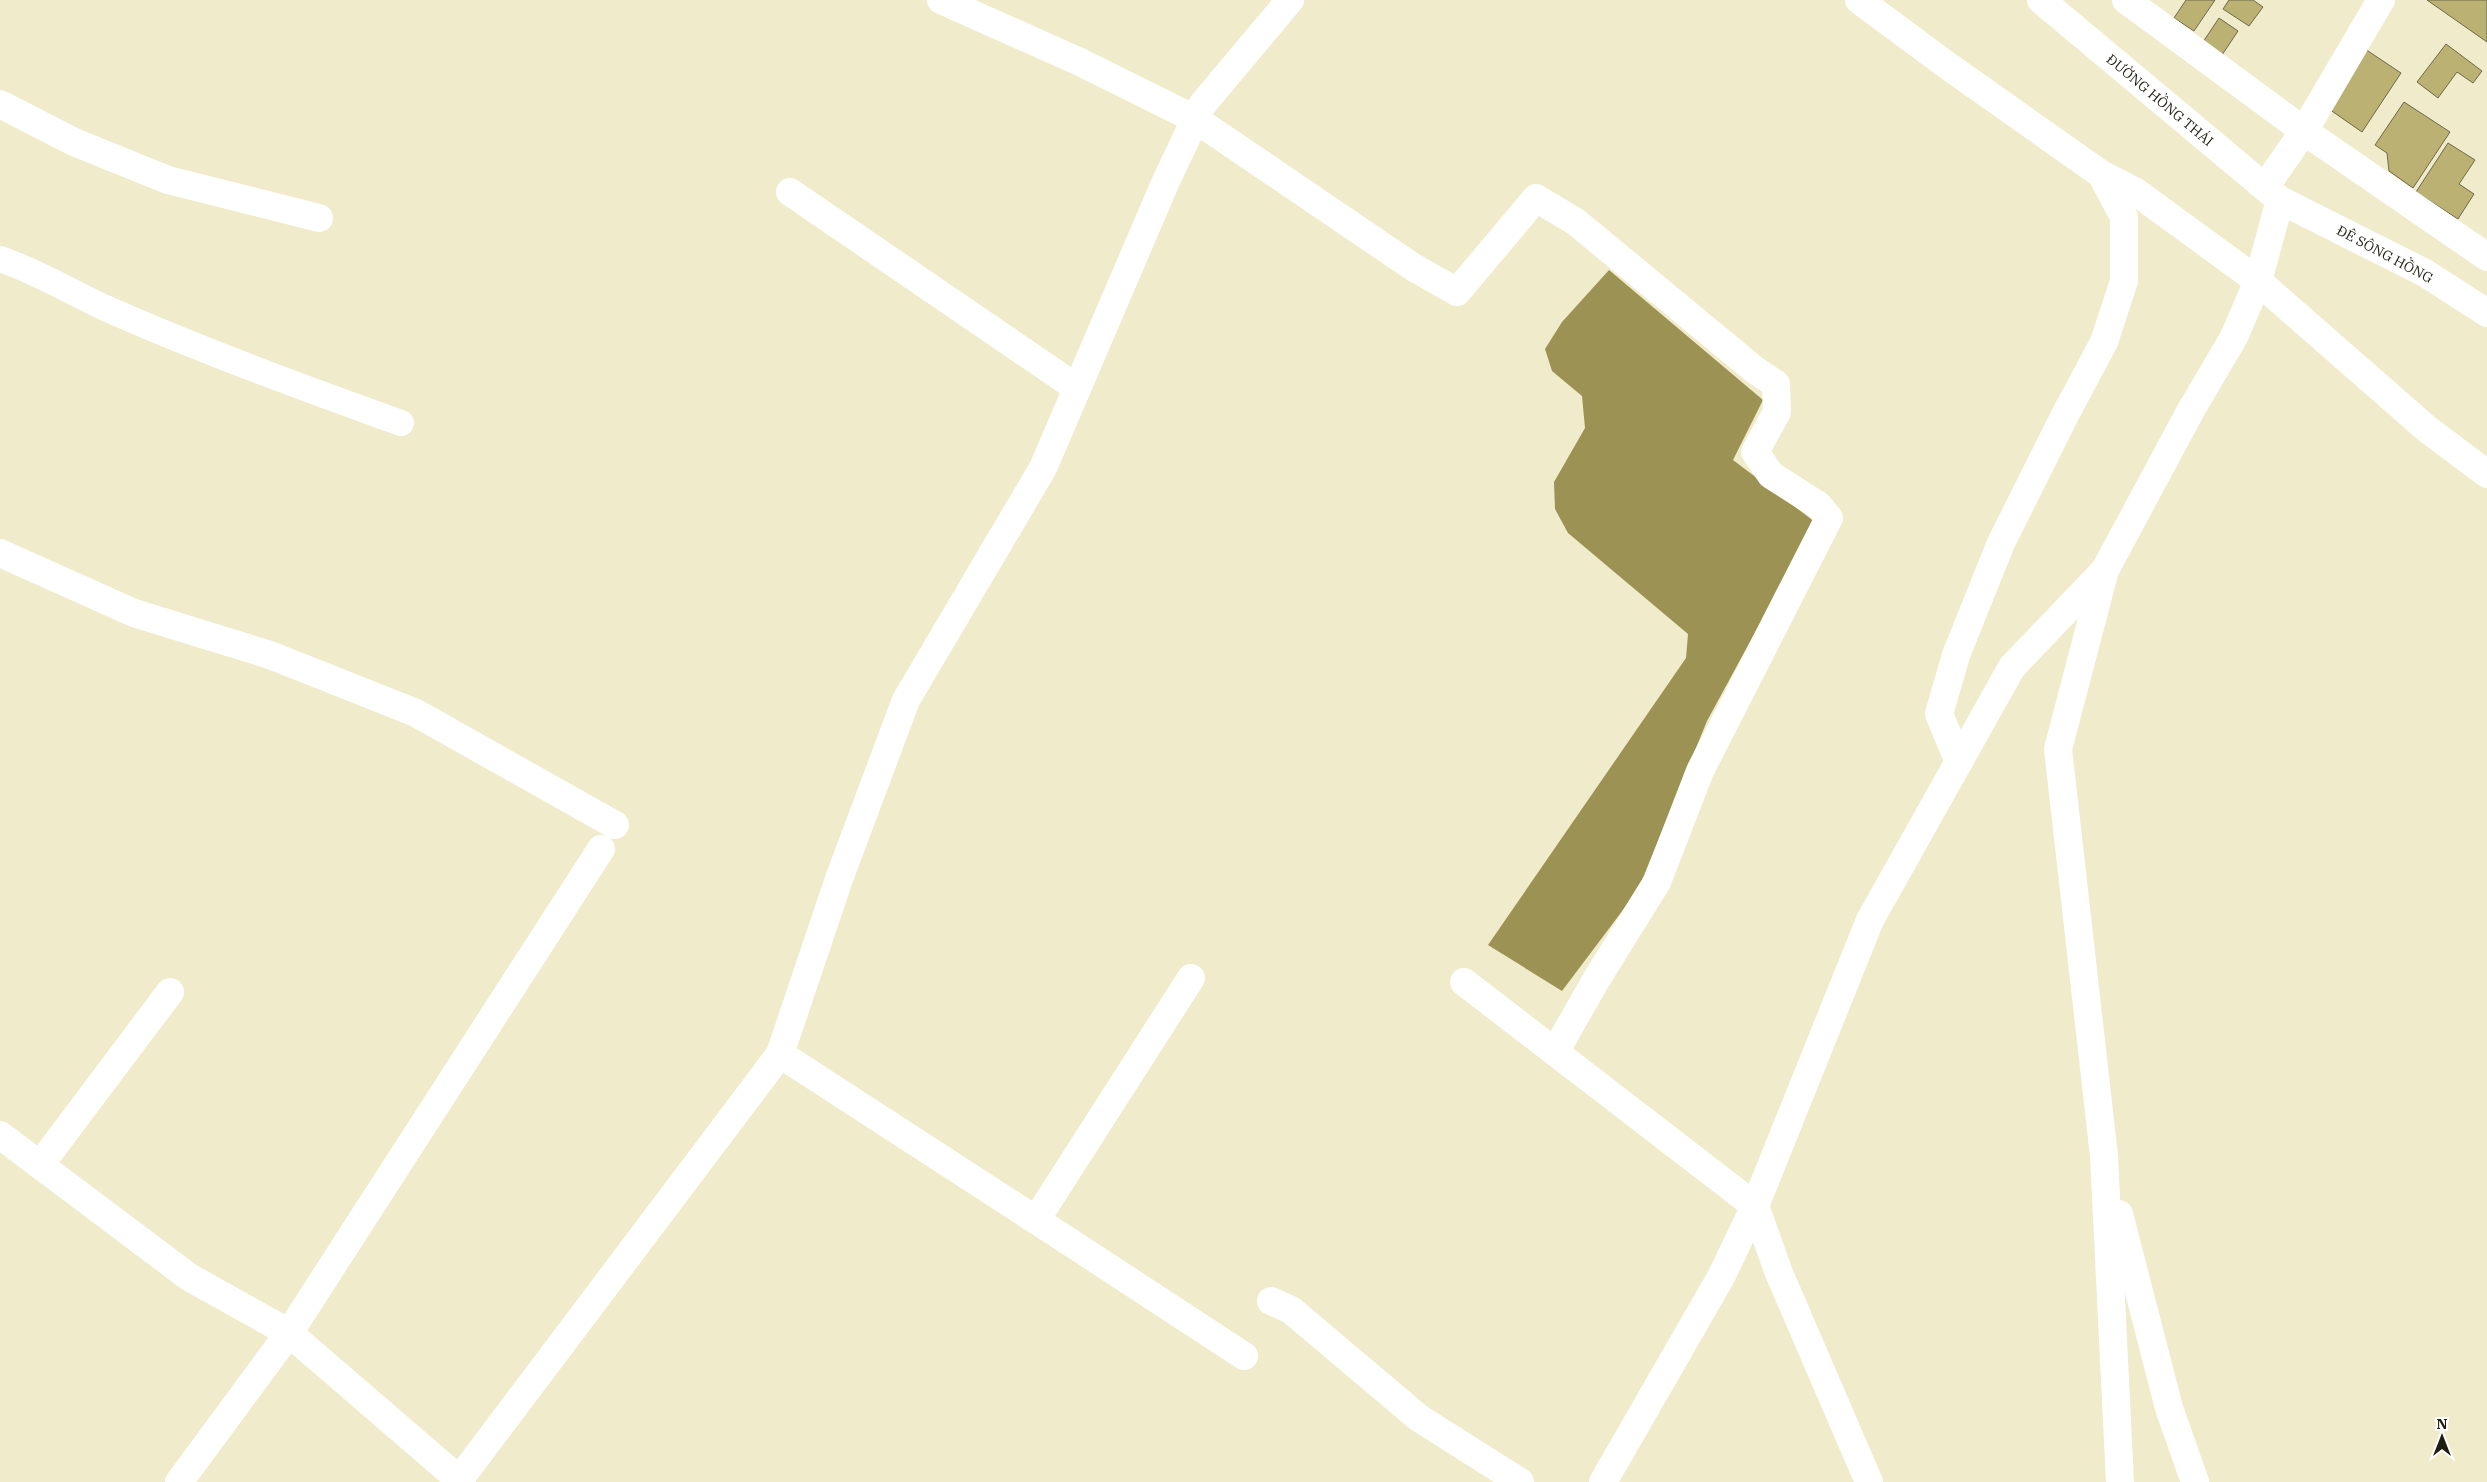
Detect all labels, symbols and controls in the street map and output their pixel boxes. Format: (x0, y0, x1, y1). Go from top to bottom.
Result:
street label: ĐƯỜNG HỒNG THÁI (2103, 48, 2219, 150)
street label: ĐÊ SÔNG HỒNG (2334, 218, 2438, 287)
north arrow (2417, 1412, 2467, 1462)
text: N (2436, 1415, 2448, 1433)

